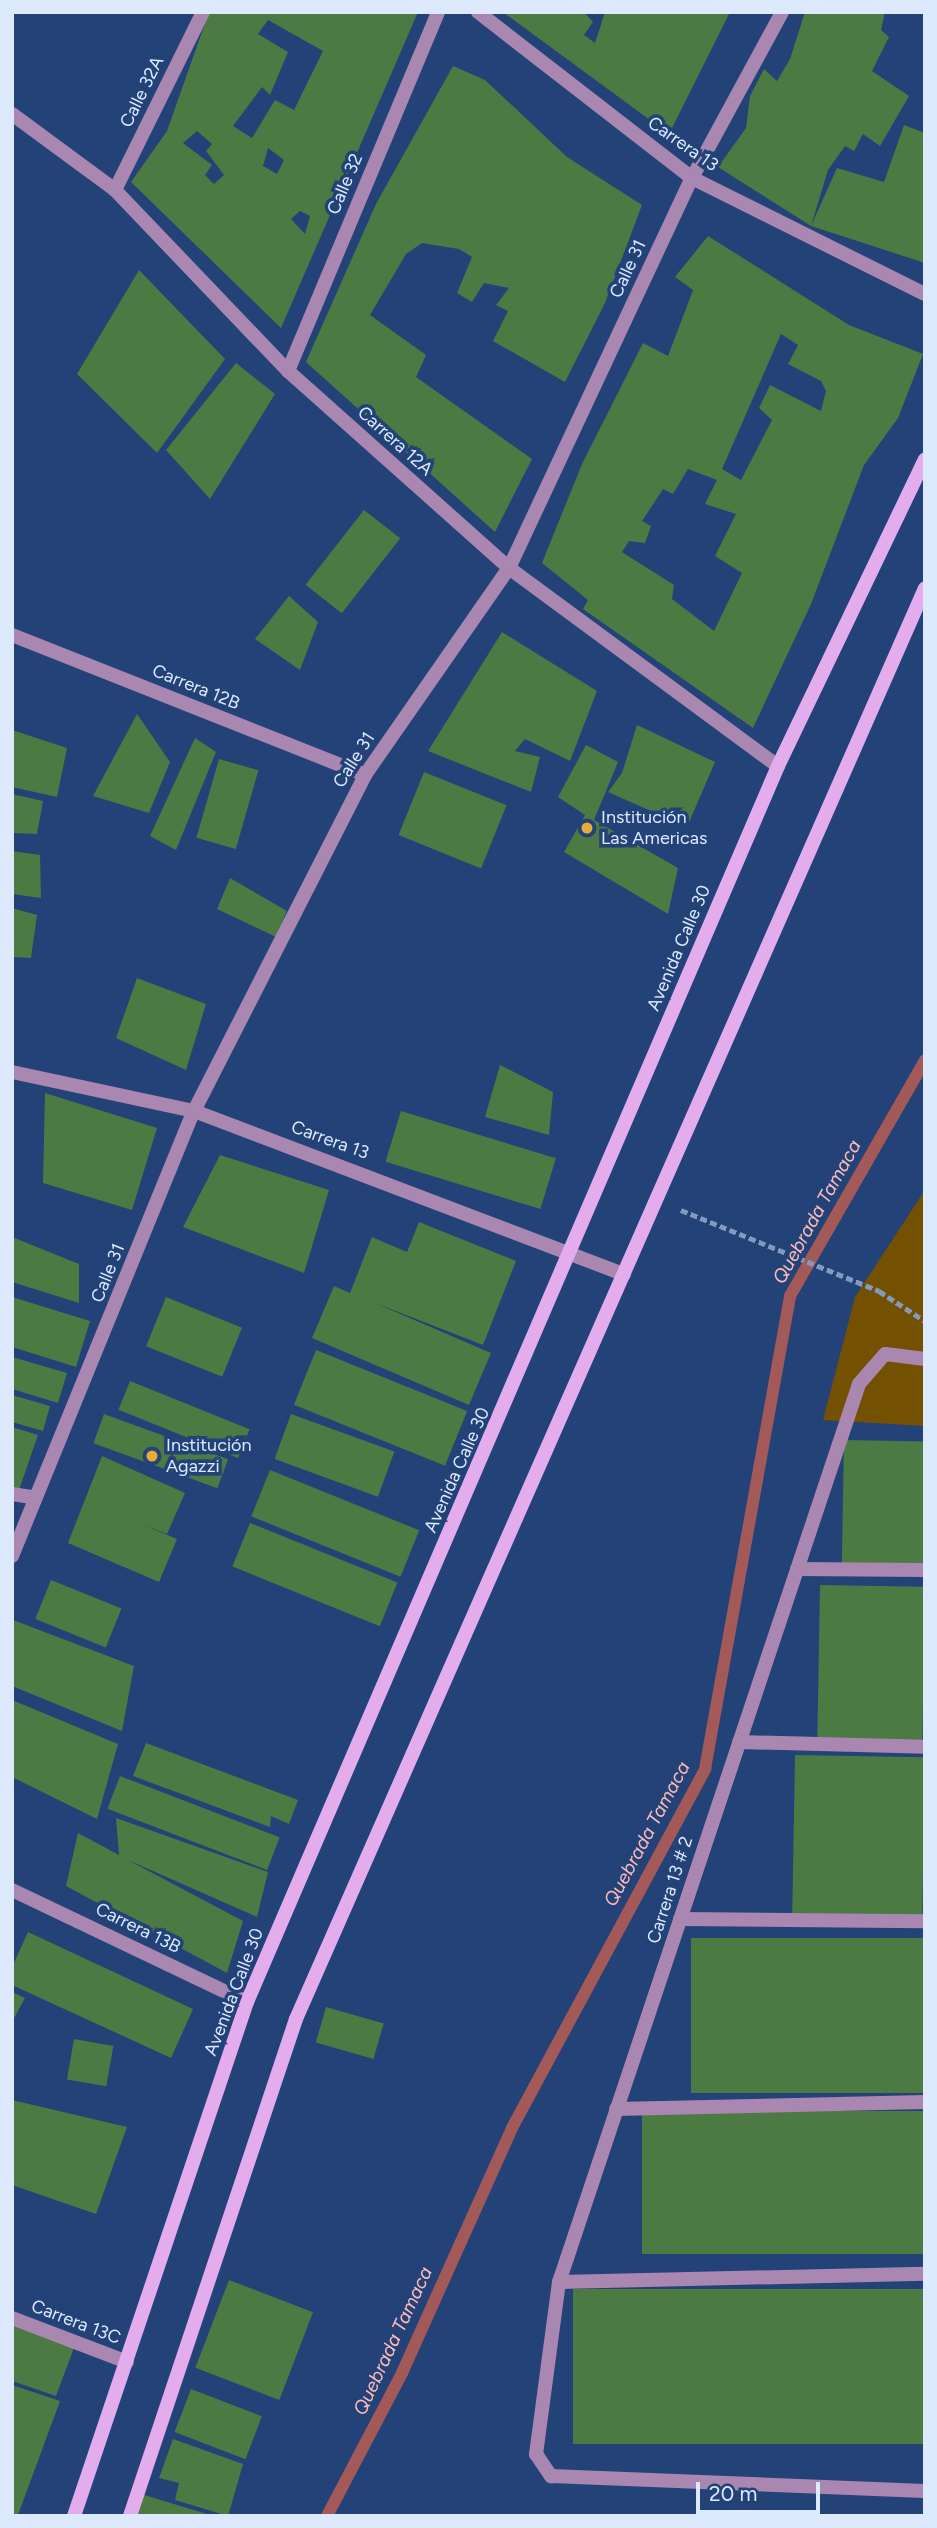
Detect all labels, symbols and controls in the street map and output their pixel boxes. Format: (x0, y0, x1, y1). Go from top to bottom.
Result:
street label: Calle 32A (116, 53, 168, 131)
street label: Carrera 13 (644, 112, 722, 176)
street label: Calle 32 (323, 150, 367, 218)
street label: Calle 31 (605, 237, 651, 301)
street label: Carrera 12A (353, 402, 437, 480)
street label: Carrera 12B (149, 660, 243, 714)
street label: Calle 31 (329, 728, 379, 792)
place label: Institución Las Americas (601, 807, 707, 850)
marker: Institución Las Americas (579, 820, 595, 836)
street label: Avenida Calle 30 (643, 882, 715, 1014)
street label: Carrera 13 (288, 1116, 372, 1164)
water label: Quebrada Tamaca (768, 1136, 866, 1288)
street label: Calle 31 (86, 1240, 130, 1306)
street label: Avenida Calle 30 (420, 1404, 494, 1536)
place label: Institución Agazzi (166, 1435, 252, 1478)
marker: Institución Agazzi (144, 1448, 160, 1464)
water label: Quebrada Tamaca (599, 1758, 695, 1910)
street label: Carrera 13 # 2 (643, 1834, 697, 1946)
street label: Carrera 13B (92, 1898, 184, 1958)
street label: Avenida Calle 30 (200, 1925, 268, 2059)
water label: Quebrada Tamaca (349, 2263, 437, 2419)
street label: Carrera 13C (28, 2295, 124, 2349)
scale bar (699, 2468, 823, 2512)
text: 20 m (709, 2481, 757, 2506)

